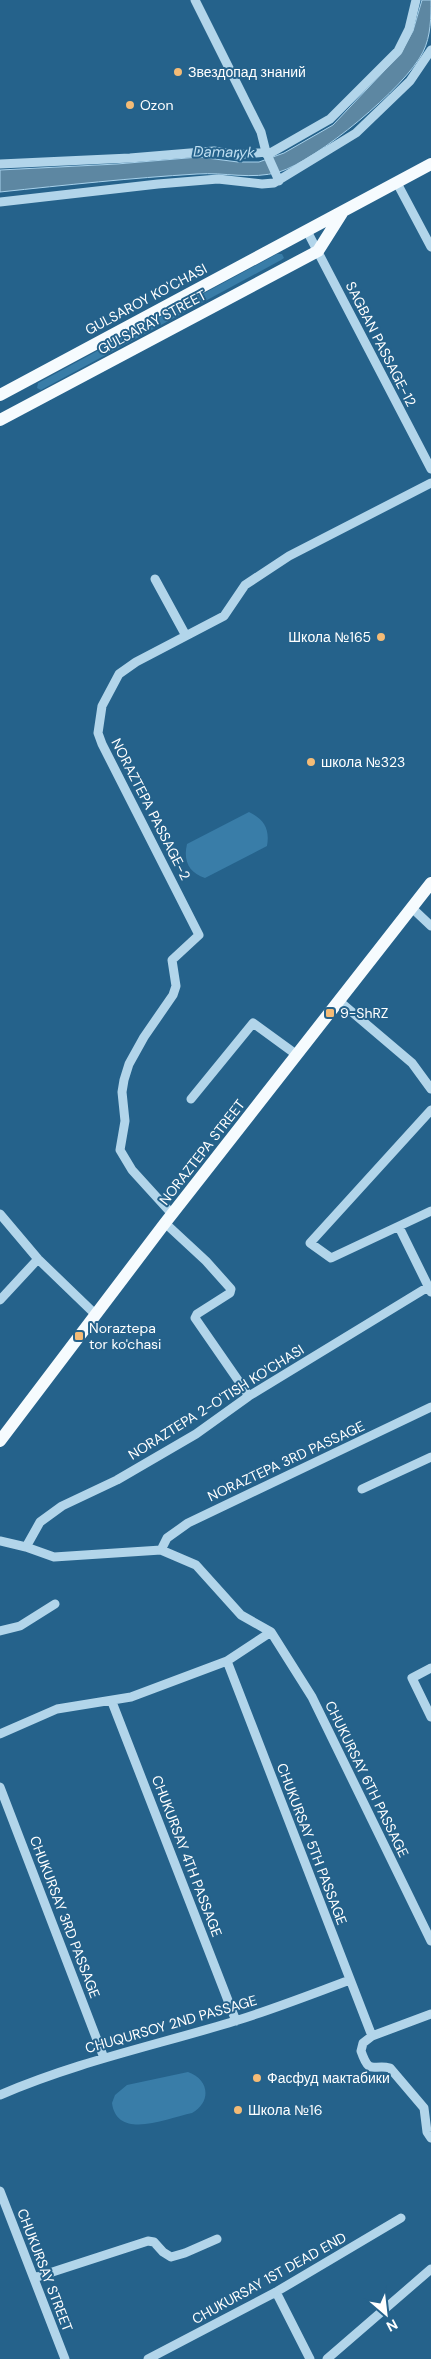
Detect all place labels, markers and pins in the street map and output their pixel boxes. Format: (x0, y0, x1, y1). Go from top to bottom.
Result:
place label: Звездопад знаний (188, 63, 306, 81)
marker: Звездопад знаний (172, 66, 184, 78)
place label: Ozon (140, 96, 174, 114)
marker: Ozon (124, 99, 136, 111)
place label: Школа №165 (288, 628, 371, 646)
marker: Школа №165 (375, 631, 387, 643)
place label: школа №323 (321, 753, 405, 771)
marker: школа №323 (305, 756, 317, 768)
place label: 9-ShRZ (340, 1004, 388, 1022)
marker: 9-ShRZ (324, 1007, 336, 1019)
place label: Noraztepa tor ko'chasi (89, 1319, 161, 1353)
marker: Noraztepa tor ko'chasi (73, 1330, 85, 1342)
place label: Фасфуд мактабики (267, 2069, 390, 2087)
marker: Фасфуд мактабики (251, 2072, 263, 2084)
place label: Школа №16 (248, 2101, 322, 2119)
marker: Школа №16 (232, 2104, 244, 2116)

